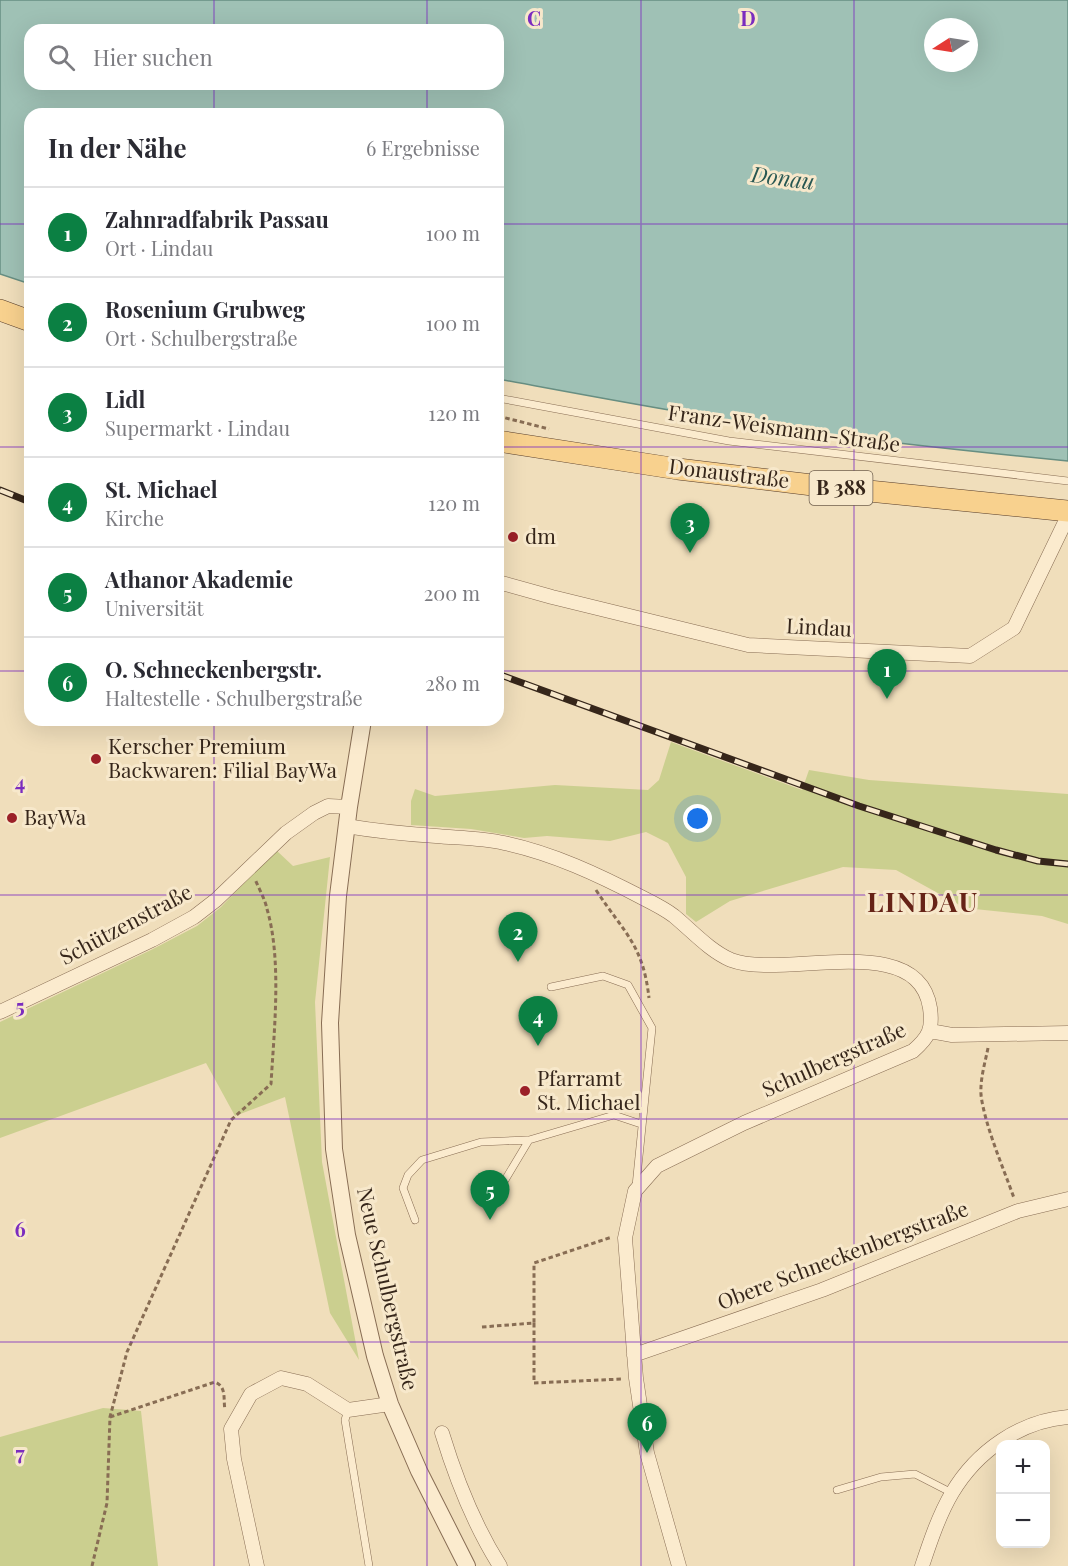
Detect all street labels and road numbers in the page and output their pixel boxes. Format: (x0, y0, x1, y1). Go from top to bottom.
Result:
street label: Franz-Weismann-Straße (666, 397, 902, 457)
street label: Donaustraße (667, 451, 791, 493)
road number: B 388 (810, 471, 872, 505)
street label: Lindau (785, 610, 853, 642)
street label: Schützenstraße (54, 877, 196, 970)
street label: Schulbergstraße (757, 1014, 909, 1102)
street label: Neue Schulbergstraße (352, 1184, 426, 1393)
street label: Obere Schneckenbergstraße (713, 1193, 972, 1315)

